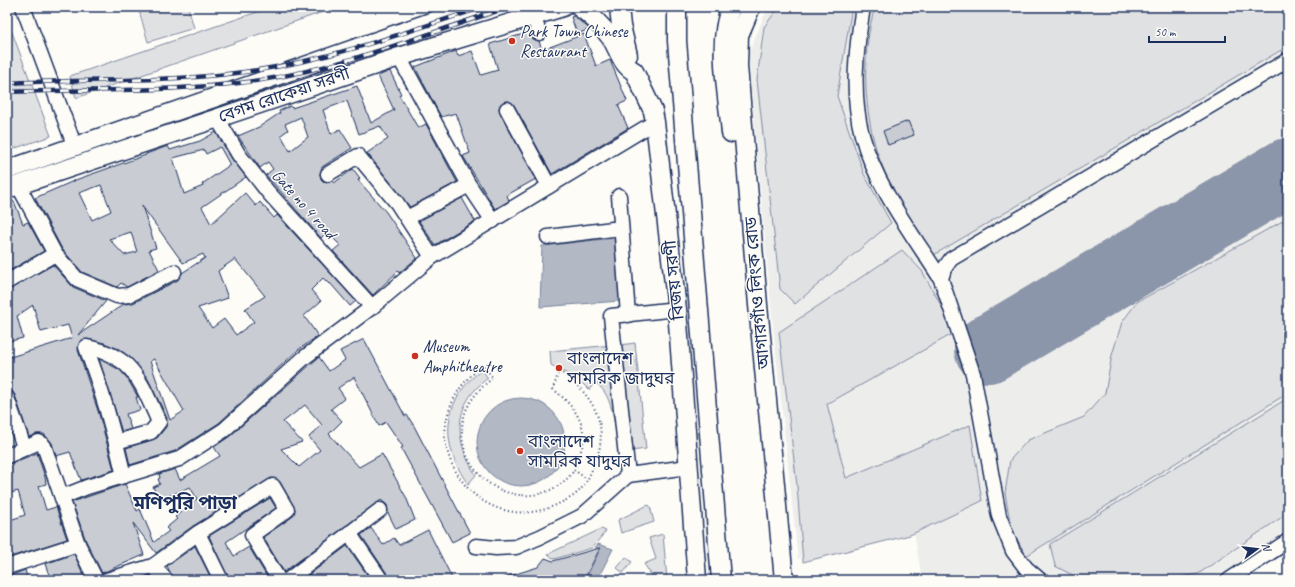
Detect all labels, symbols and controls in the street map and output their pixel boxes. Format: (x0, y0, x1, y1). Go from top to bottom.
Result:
scale bar (1149, 18, 1225, 44)
place label: Park Town Chinese Restaurant (520, 21, 629, 62)
text: 50 m (1155, 24, 1177, 40)
marker: Park Town Chinese Restaurant (507, 36, 517, 46)
street label: বেগম রোকেয়া সরণী (216, 63, 353, 127)
street label: Gate no 4 road (267, 165, 343, 245)
street label: আগারগাঁও লিংক রোড (740, 215, 774, 371)
street label: বিজয় সরণী (659, 239, 689, 322)
place label: Museum Amphitheatre (423, 336, 503, 377)
place label: বাংলাদেশ সামরিক জাদুঘর (566, 348, 675, 389)
marker: Museum Amphitheatre (410, 351, 420, 361)
marker: বাংলাদেশ সামরিক জাদুঘর (554, 363, 564, 373)
place label: বাংলাদেশ সামরিক যাদুঘর (527, 431, 632, 472)
marker: বাংলাদেশ সামরিক যাদুঘর (515, 446, 525, 456)
district label: মণিপুরি পাড়া (132, 491, 237, 515)
north arrow (1237, 529, 1277, 569)
text: N (1259, 541, 1275, 554)

